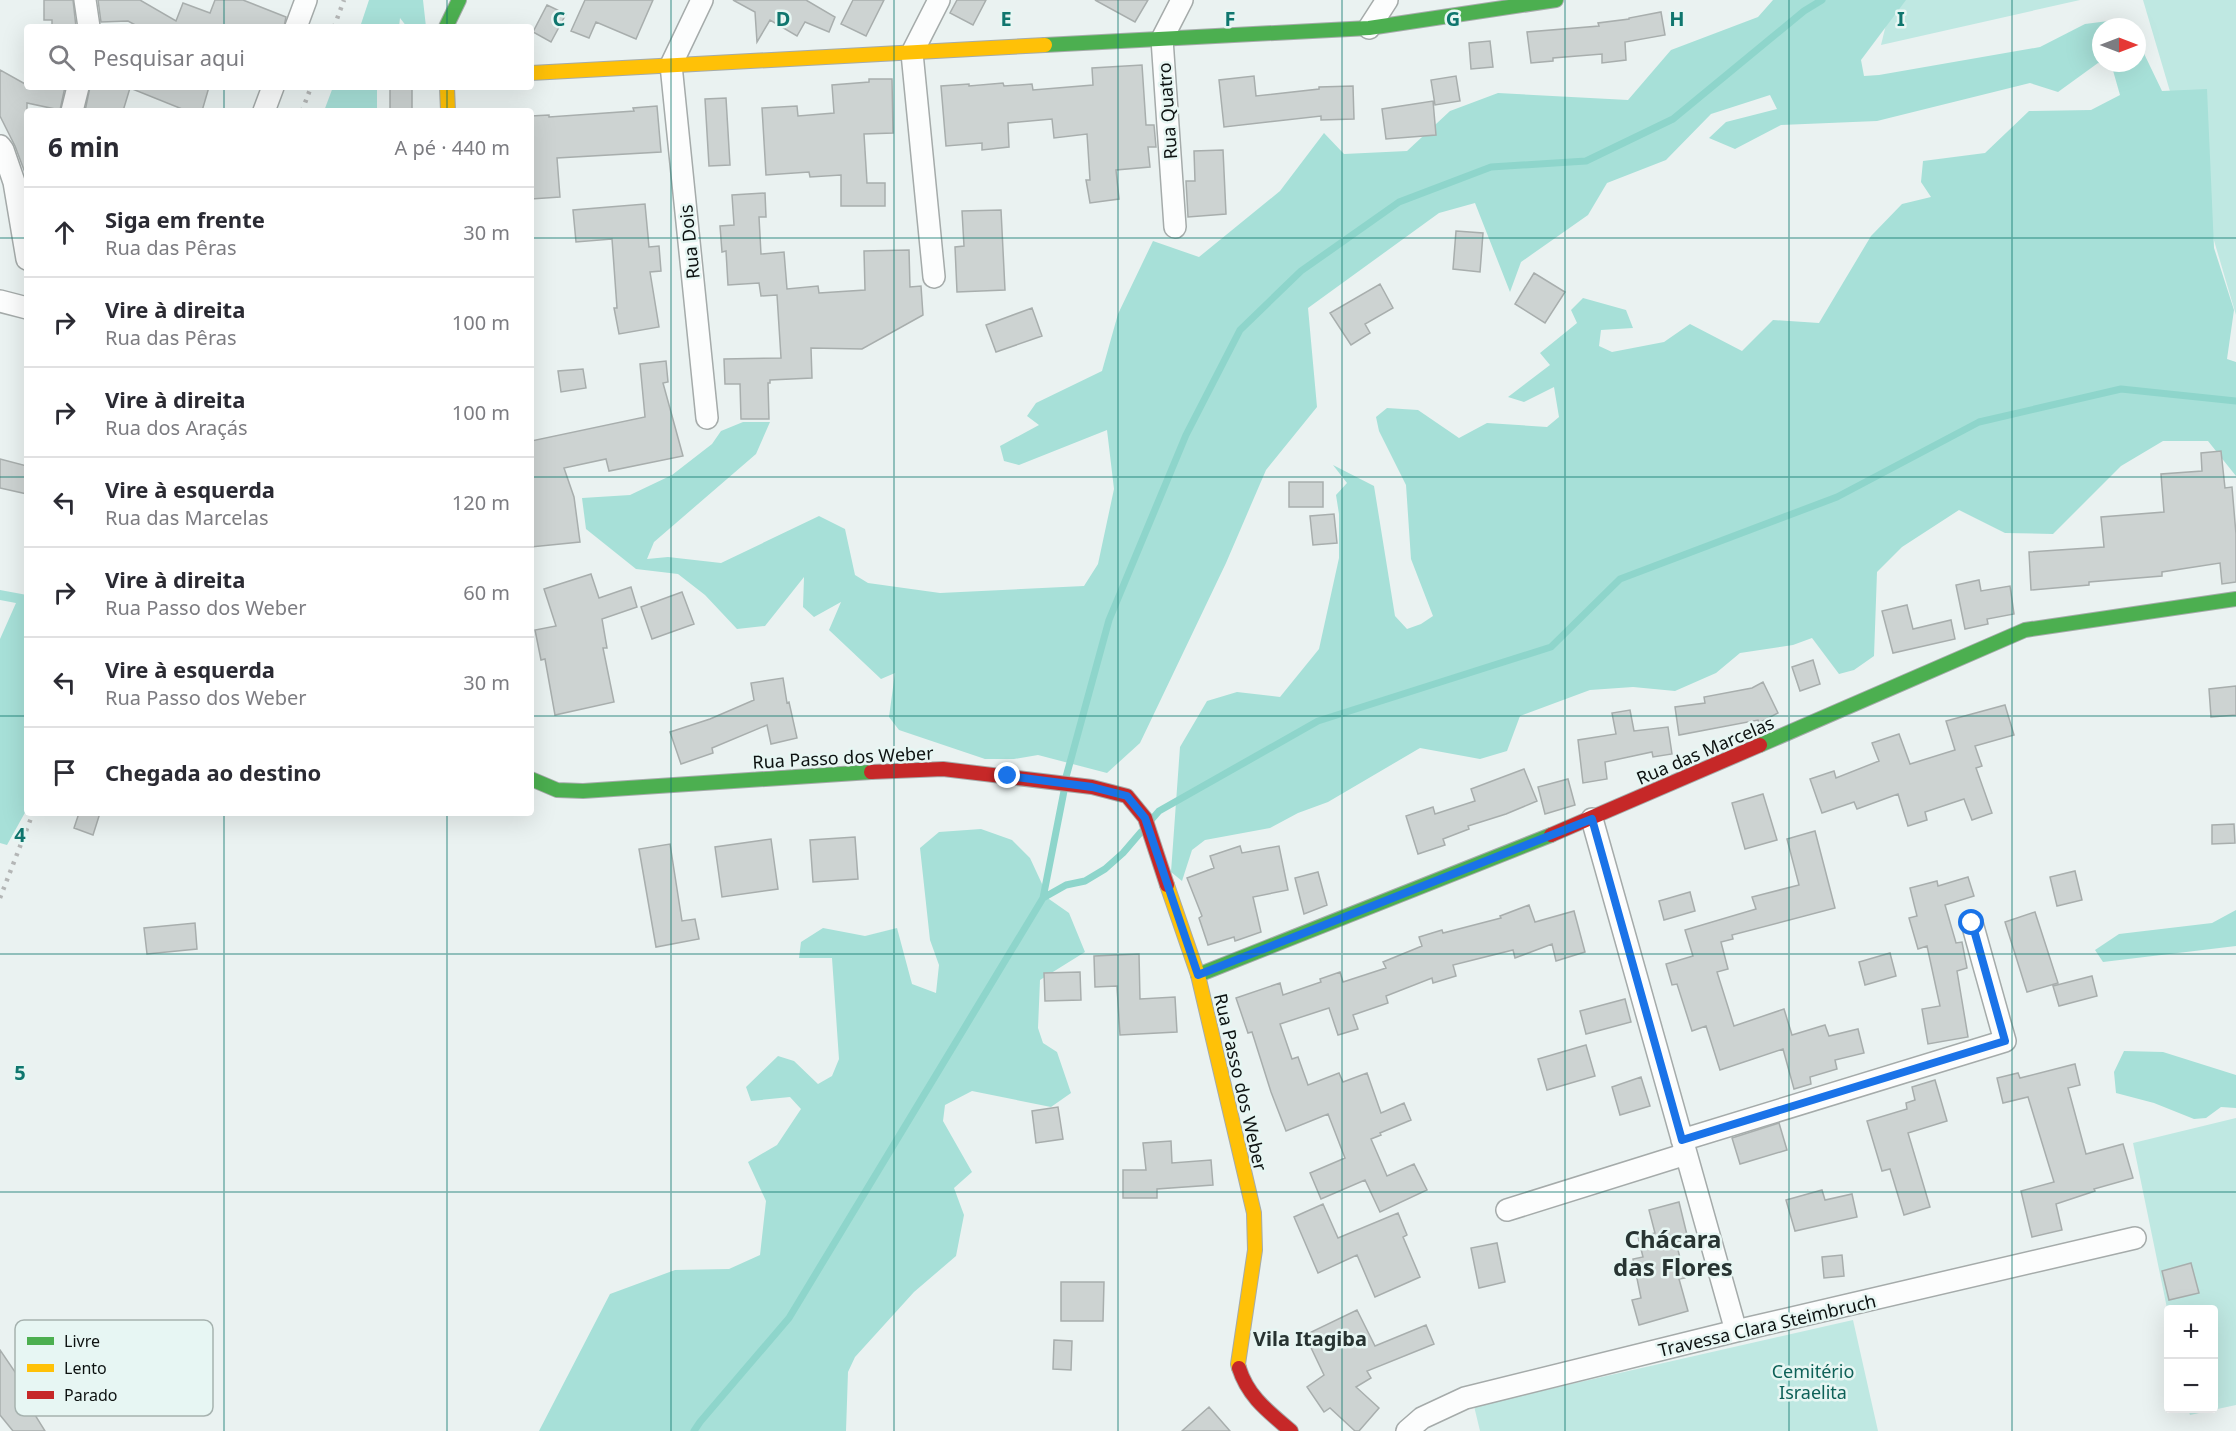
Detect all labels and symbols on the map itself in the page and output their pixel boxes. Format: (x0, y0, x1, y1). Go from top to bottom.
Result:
text: C (553, 5, 566, 32)
text: D (776, 5, 790, 32)
text: E (1000, 5, 1012, 32)
text: F (1225, 5, 1235, 32)
text: G (1446, 5, 1460, 32)
text: H (1669, 5, 1685, 32)
text: I (1897, 5, 1905, 32)
north arrow (2092, 18, 2146, 72)
street label: Rua Quatro (1152, 62, 1182, 160)
street label: Rua Dois (673, 204, 705, 280)
street label: Rua das Marcelas (1633, 710, 1777, 790)
street label: Rua Passo dos Weber (752, 740, 935, 774)
route end (994, 762, 1020, 788)
text: 4 (14, 821, 26, 848)
route start (1958, 909, 1984, 935)
street label: Rua Passo dos Weber (1209, 991, 1273, 1174)
text: 5 (14, 1059, 26, 1086)
district label: Chácara das Flores (1613, 1222, 1733, 1283)
street label: Travessa Clara Steimbruch (1656, 1288, 1878, 1362)
legend (15, 1320, 213, 1416)
district label: Vila Itagiba (1253, 1325, 1367, 1352)
text: Livre (64, 1330, 100, 1352)
text: Lento (64, 1357, 107, 1379)
park label: Cemitério Israelita (1772, 1359, 1854, 1404)
text: Parado (64, 1384, 117, 1406)

